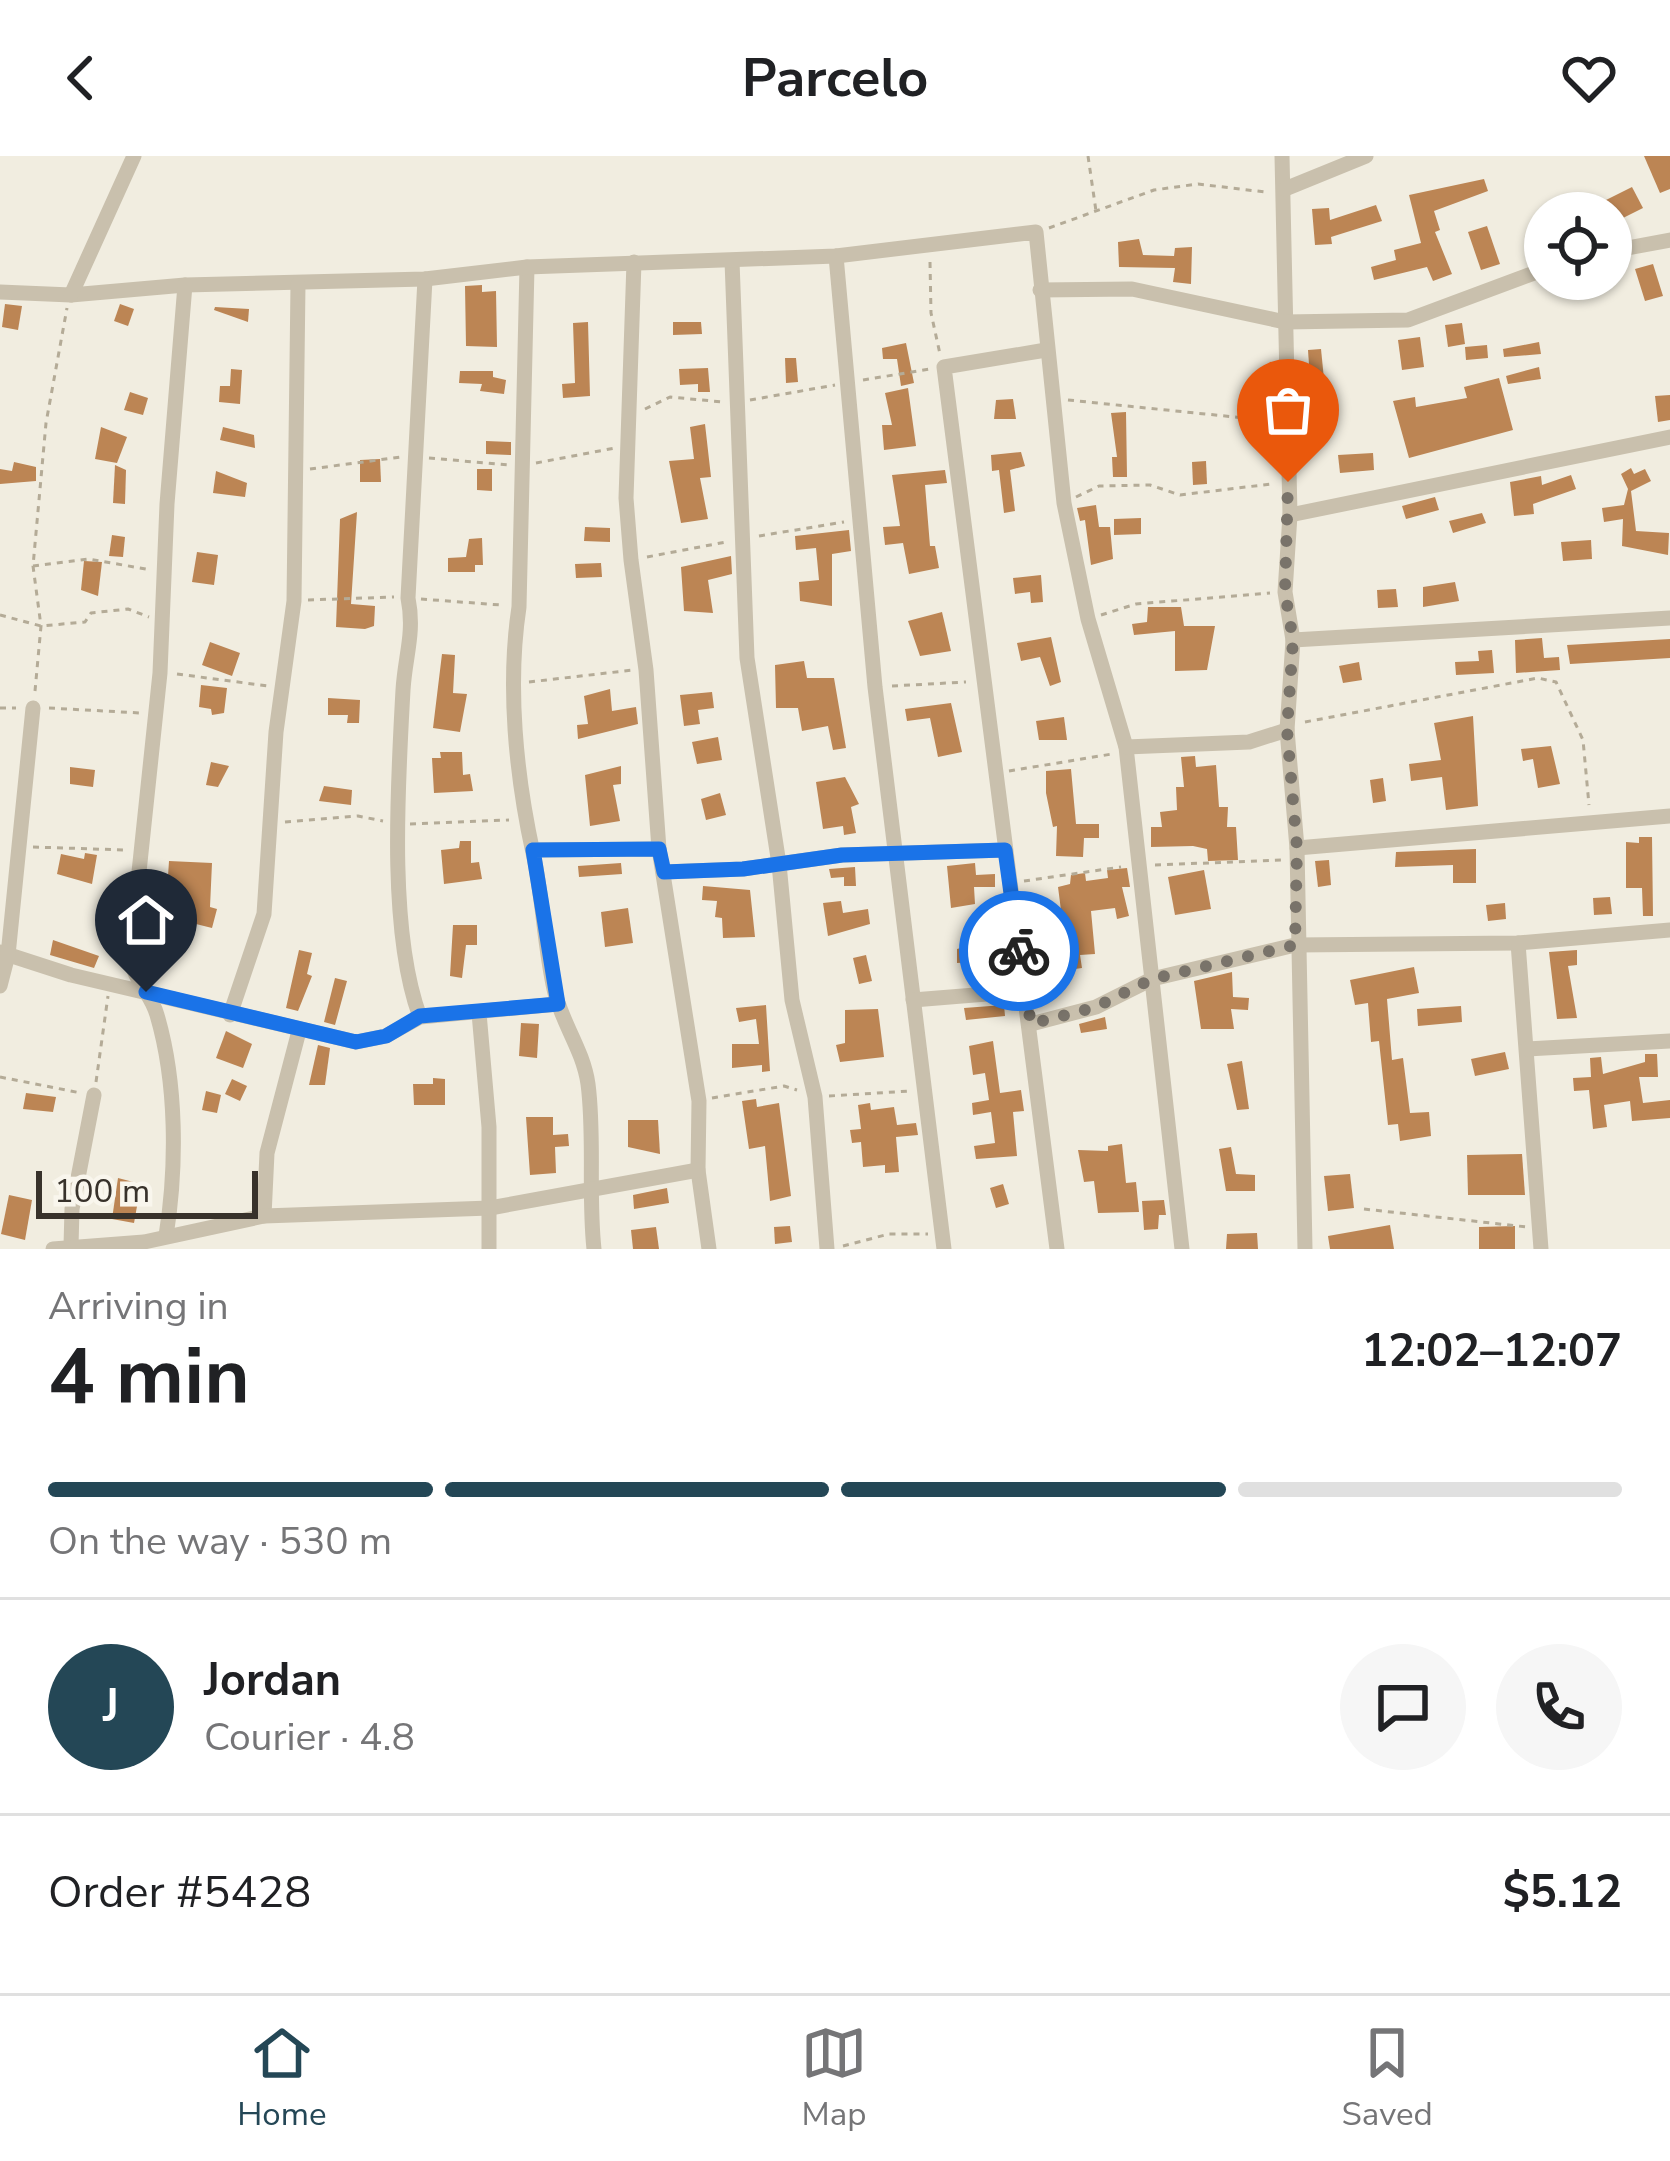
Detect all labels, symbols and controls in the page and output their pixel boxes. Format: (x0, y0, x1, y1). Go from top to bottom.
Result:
text: Parcelo (742, 41, 928, 115)
icon: back (48, 45, 114, 111)
icon: heart (1556, 45, 1622, 111)
map controls (1524, 192, 1632, 300)
button: locate (1524, 192, 1632, 300)
pin (1237, 359, 1339, 482)
icon: bag (1255, 377, 1321, 443)
pin (95, 869, 197, 992)
icon: home (113, 887, 179, 953)
courier (959, 891, 1079, 1011)
icon: bike (986, 918, 1052, 984)
scale bar (36, 1165, 258, 1218)
text: 100 m (54, 1169, 150, 1214)
text: Arriving in (48, 1280, 229, 1333)
text: 12:02–12:07 (1361, 1321, 1622, 1382)
text: 4 min (48, 1324, 250, 1431)
text: On the way · 530 m (48, 1515, 392, 1568)
button: chat (1340, 1644, 1466, 1770)
button: phone (1496, 1644, 1622, 1770)
text: Jordan (204, 1650, 341, 1711)
text: J (103, 1676, 119, 1737)
text: Courier · 4.8 (204, 1711, 415, 1764)
text: Order #5428 (48, 1862, 311, 1923)
text: $5.12 (1503, 1862, 1622, 1923)
tab: Home (237, 2020, 327, 2137)
tab: Map (801, 2020, 867, 2137)
tab: Saved (1342, 2020, 1433, 2137)

